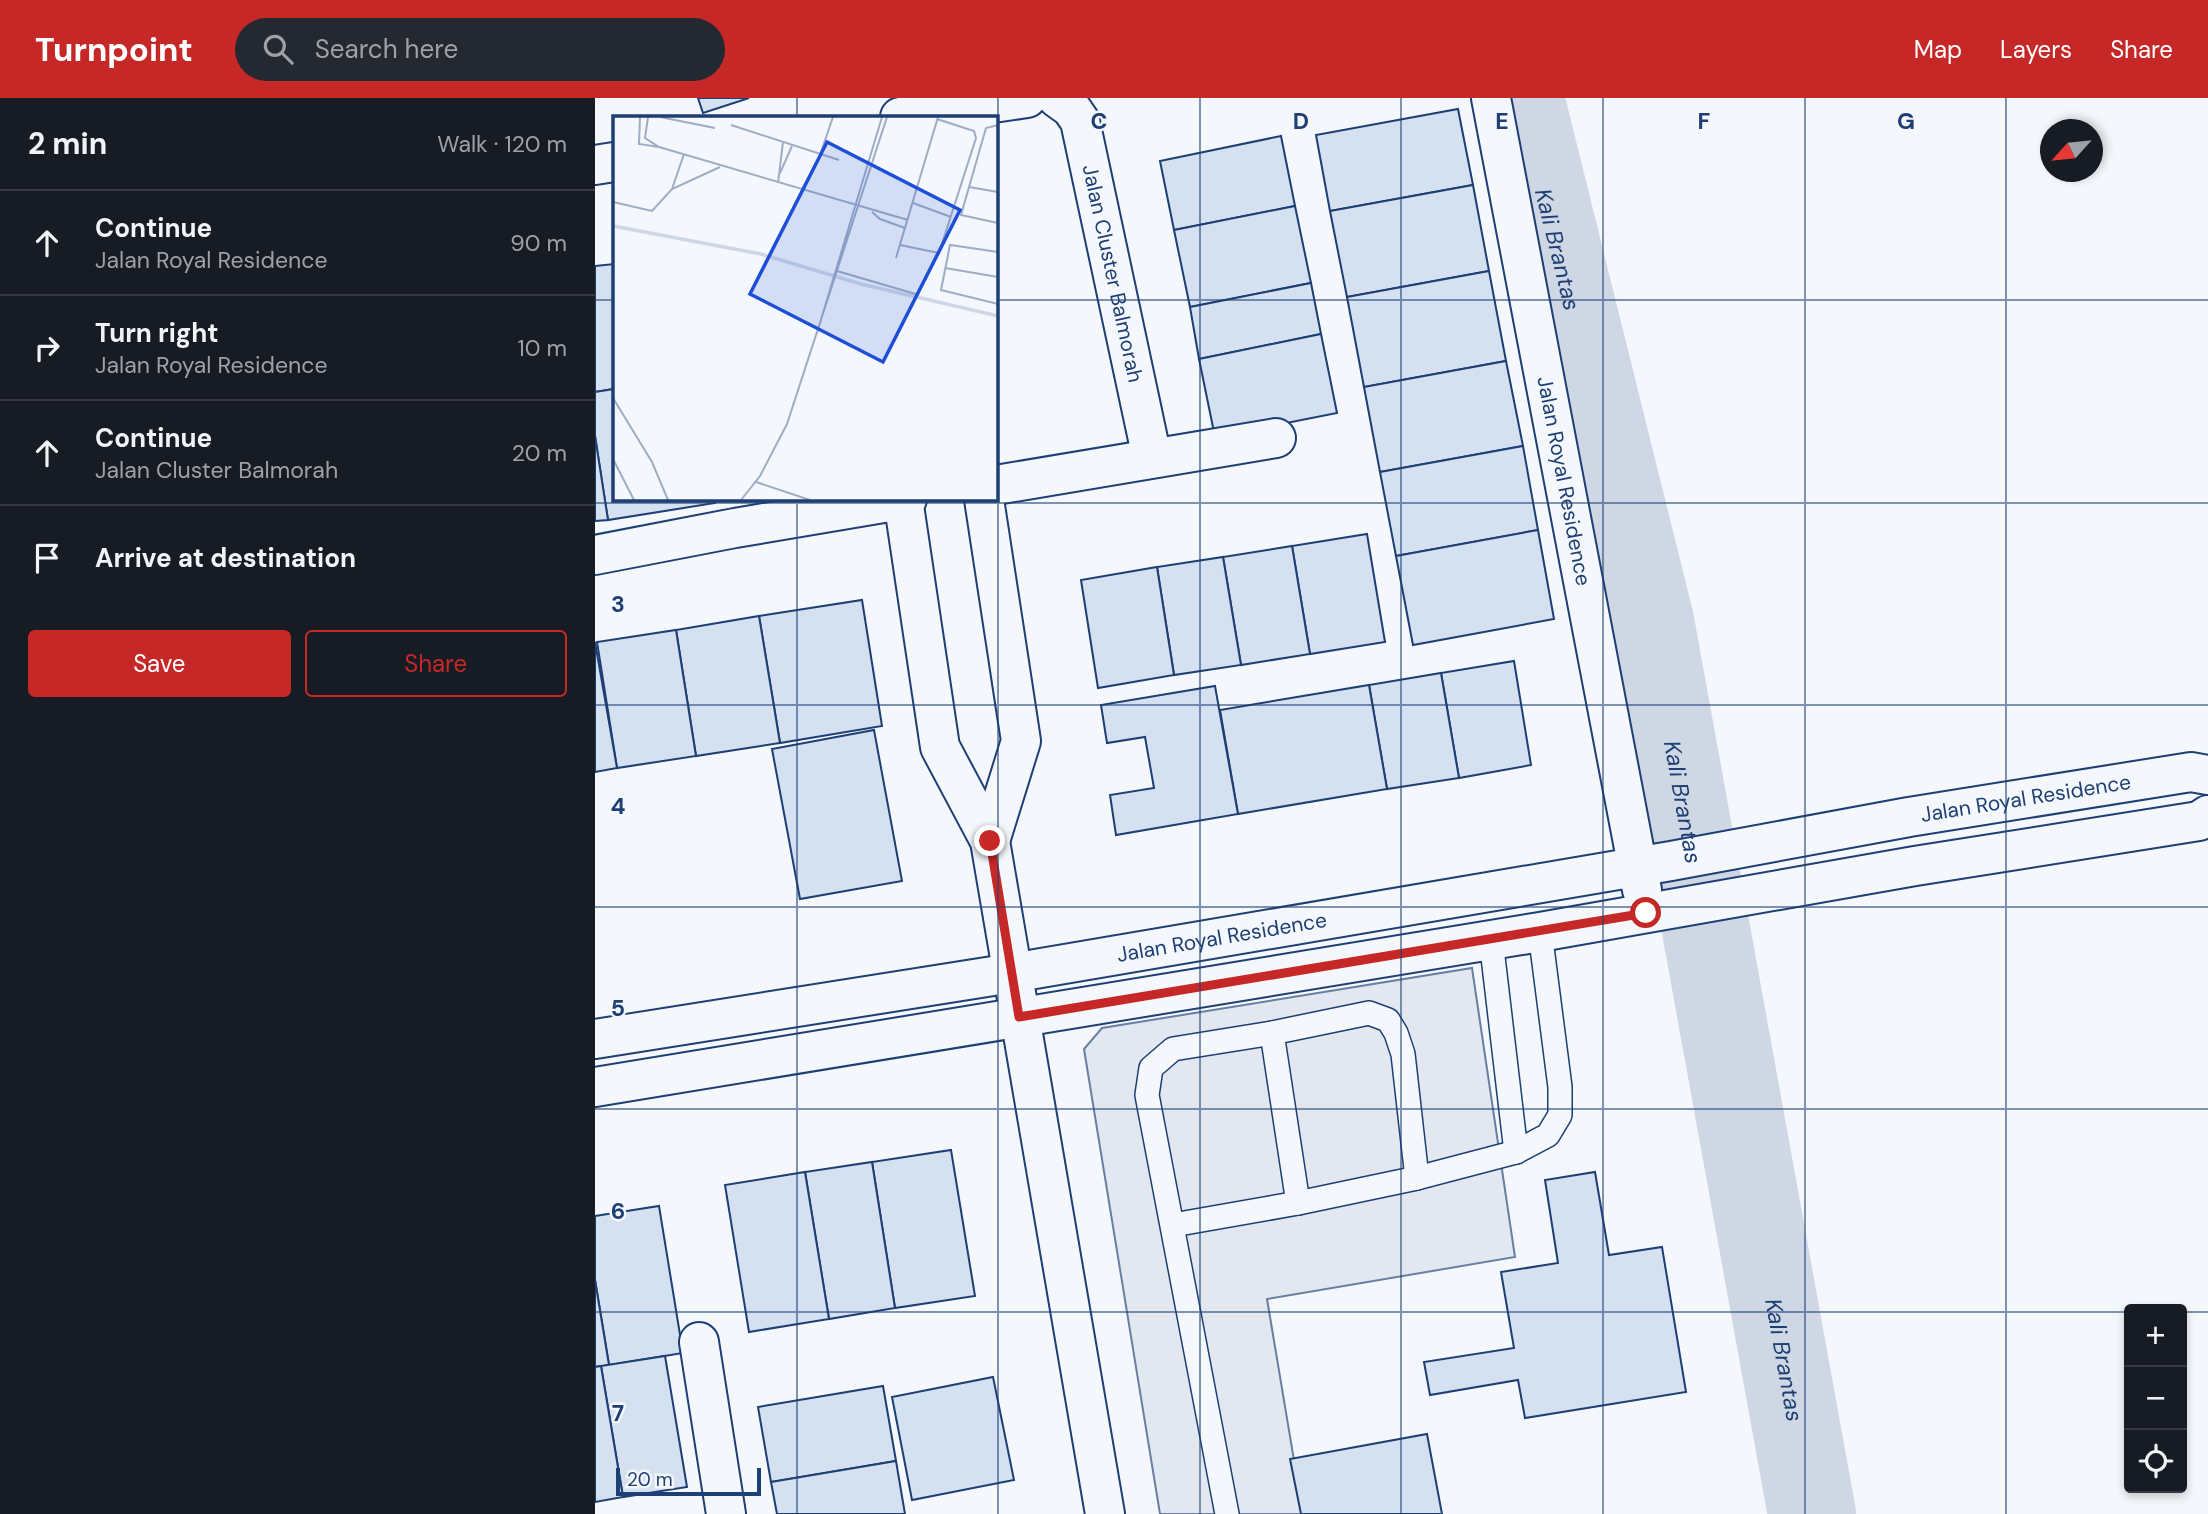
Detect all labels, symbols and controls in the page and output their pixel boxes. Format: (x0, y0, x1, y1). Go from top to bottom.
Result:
search box (235, 18, 725, 81)
text: Turnpoint (35, 28, 193, 71)
icon: search (259, 30, 297, 68)
text: Search here (315, 32, 458, 66)
text: Map (1914, 34, 1962, 65)
text: Layers (2000, 34, 2072, 65)
text: Share (2110, 34, 2173, 65)
text: C (1091, 106, 1107, 136)
text: D (1293, 106, 1309, 136)
text: E (1495, 106, 1509, 136)
text: F (1698, 106, 1711, 136)
text: G (1897, 106, 1915, 136)
inset map (613, 116, 997, 500)
north arrow (2040, 119, 2103, 182)
text: 2 min (28, 124, 107, 163)
text: Walk · 120 m (437, 129, 567, 159)
street label: Jalan Cluster Balmorah (1076, 162, 1149, 385)
water label: Kali Brantas (1528, 185, 1587, 313)
text: Continue (95, 211, 212, 245)
icon: ahead (28, 224, 66, 262)
text: 90 m (510, 228, 567, 258)
text: Jalan Royal Residence (95, 245, 328, 275)
text: Turn right (95, 316, 219, 350)
icon: right (28, 329, 66, 367)
text: 10 m (517, 333, 567, 363)
text: Jalan Royal Residence (95, 350, 328, 380)
street label: Jalan Royal Residence (1530, 374, 1598, 588)
text: Continue (95, 421, 212, 455)
icon: ahead (28, 434, 66, 472)
text: 20 m (512, 438, 567, 468)
text: Jalan Cluster Balmorah (95, 455, 338, 485)
icon: arrive (28, 539, 66, 577)
text: Arrive at destination (95, 541, 356, 575)
text: 3 (611, 589, 625, 619)
button: Save (28, 630, 291, 697)
button: Share (305, 630, 567, 697)
water label: Kali Brantas (1657, 738, 1709, 866)
street label: Jalan Royal Residence (1919, 768, 2133, 829)
text: 4 (611, 791, 626, 821)
route end (974, 825, 1005, 856)
route start (1630, 897, 1661, 928)
street label: Jalan Royal Residence (1115, 906, 1329, 969)
text: 5 (611, 993, 625, 1023)
text: 6 (611, 1196, 625, 1226)
water label: Kali Brantas (1758, 1296, 1810, 1424)
map controls (2124, 1304, 2187, 1493)
button: + (2124, 1304, 2187, 1367)
button: − (2124, 1367, 2187, 1430)
text: 7 (612, 1398, 624, 1428)
button: locate (2124, 1430, 2187, 1493)
scale bar (616, 1465, 761, 1497)
text: 20 m (627, 1467, 673, 1492)

